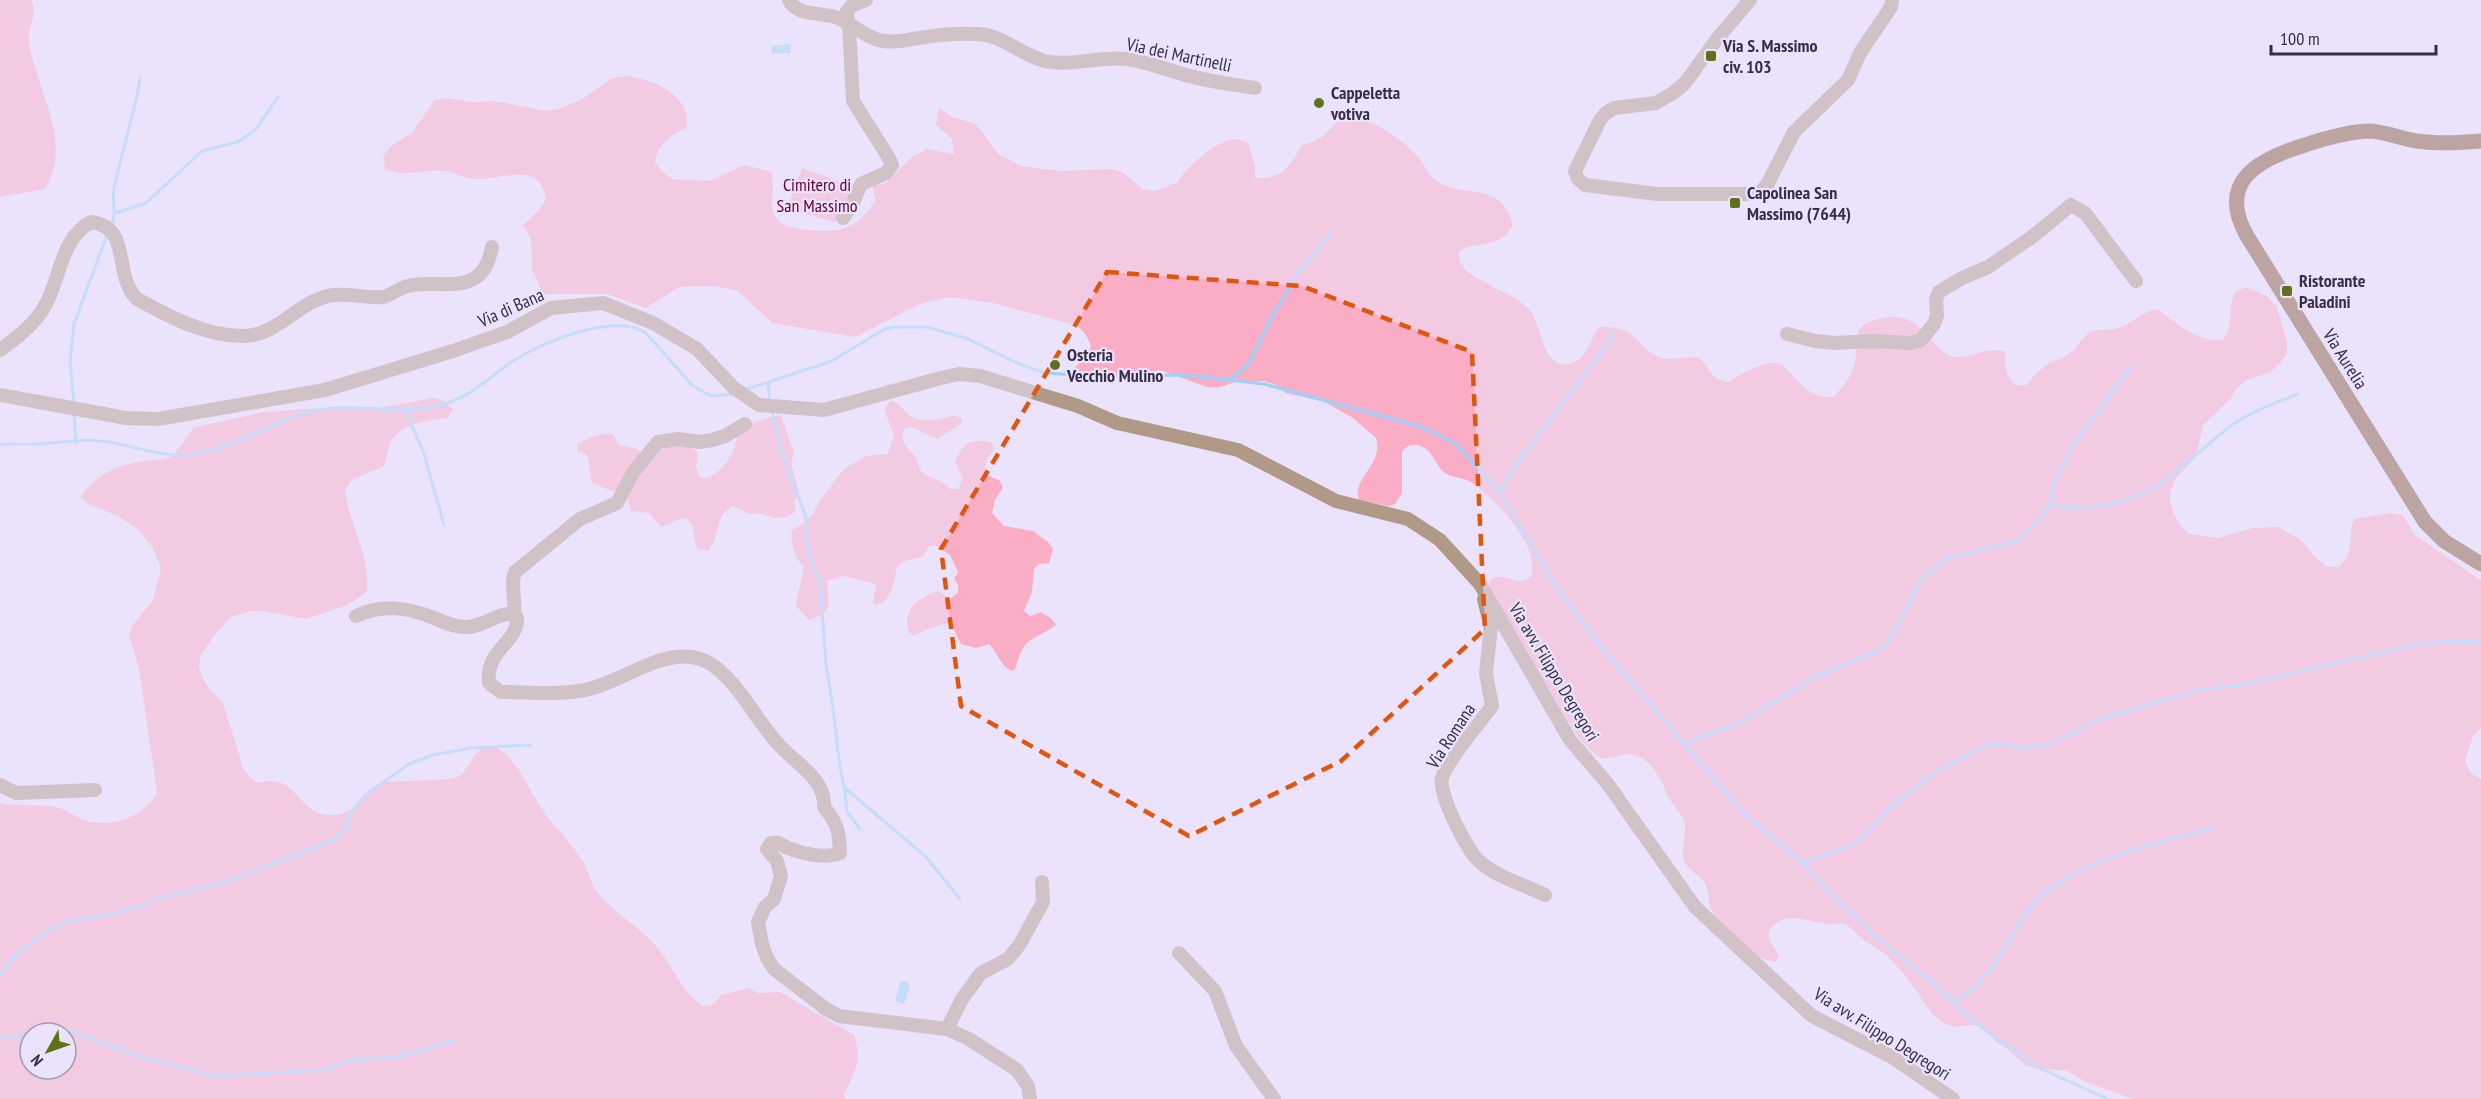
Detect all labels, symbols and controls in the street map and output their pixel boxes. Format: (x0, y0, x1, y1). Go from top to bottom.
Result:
scale bar (2271, 18, 2436, 56)
text: 100 m (2280, 27, 2320, 50)
street label: Via dei Martinelli (1124, 32, 1234, 77)
place label: Via S. Massimo civ. 103 (1722, 34, 1818, 78)
marker: Via S. Massimo civ. 103 (1704, 49, 1718, 63)
place label: Cappeletta votiva (1330, 81, 1400, 125)
marker: Cappeletta votiva (1312, 96, 1326, 110)
park label: Cimitero di San Massimo (777, 173, 858, 217)
place label: Capolinea San Massimo (7644) (1747, 181, 1851, 225)
marker: Capolinea San Massimo (7644) (1728, 196, 1742, 210)
place label: Ristorante Paladini (2299, 269, 2366, 313)
street label: Via di Bana (473, 283, 547, 333)
marker: Ristorante Paladini (2280, 284, 2294, 298)
street label: Via Aurelia (2317, 323, 2373, 393)
place label: Osteria Vecchio Mulino (1066, 343, 1163, 387)
marker: Osteria Vecchio Mulino (1048, 358, 1062, 372)
street label: Via avv. Filippo Degregori (1504, 598, 1605, 745)
street label: Via Romana (1421, 699, 1480, 773)
street label: Via avv. Filippo Degregori (1809, 982, 1955, 1085)
north arrow (18, 1021, 78, 1081)
text: N (26, 1051, 47, 1070)

